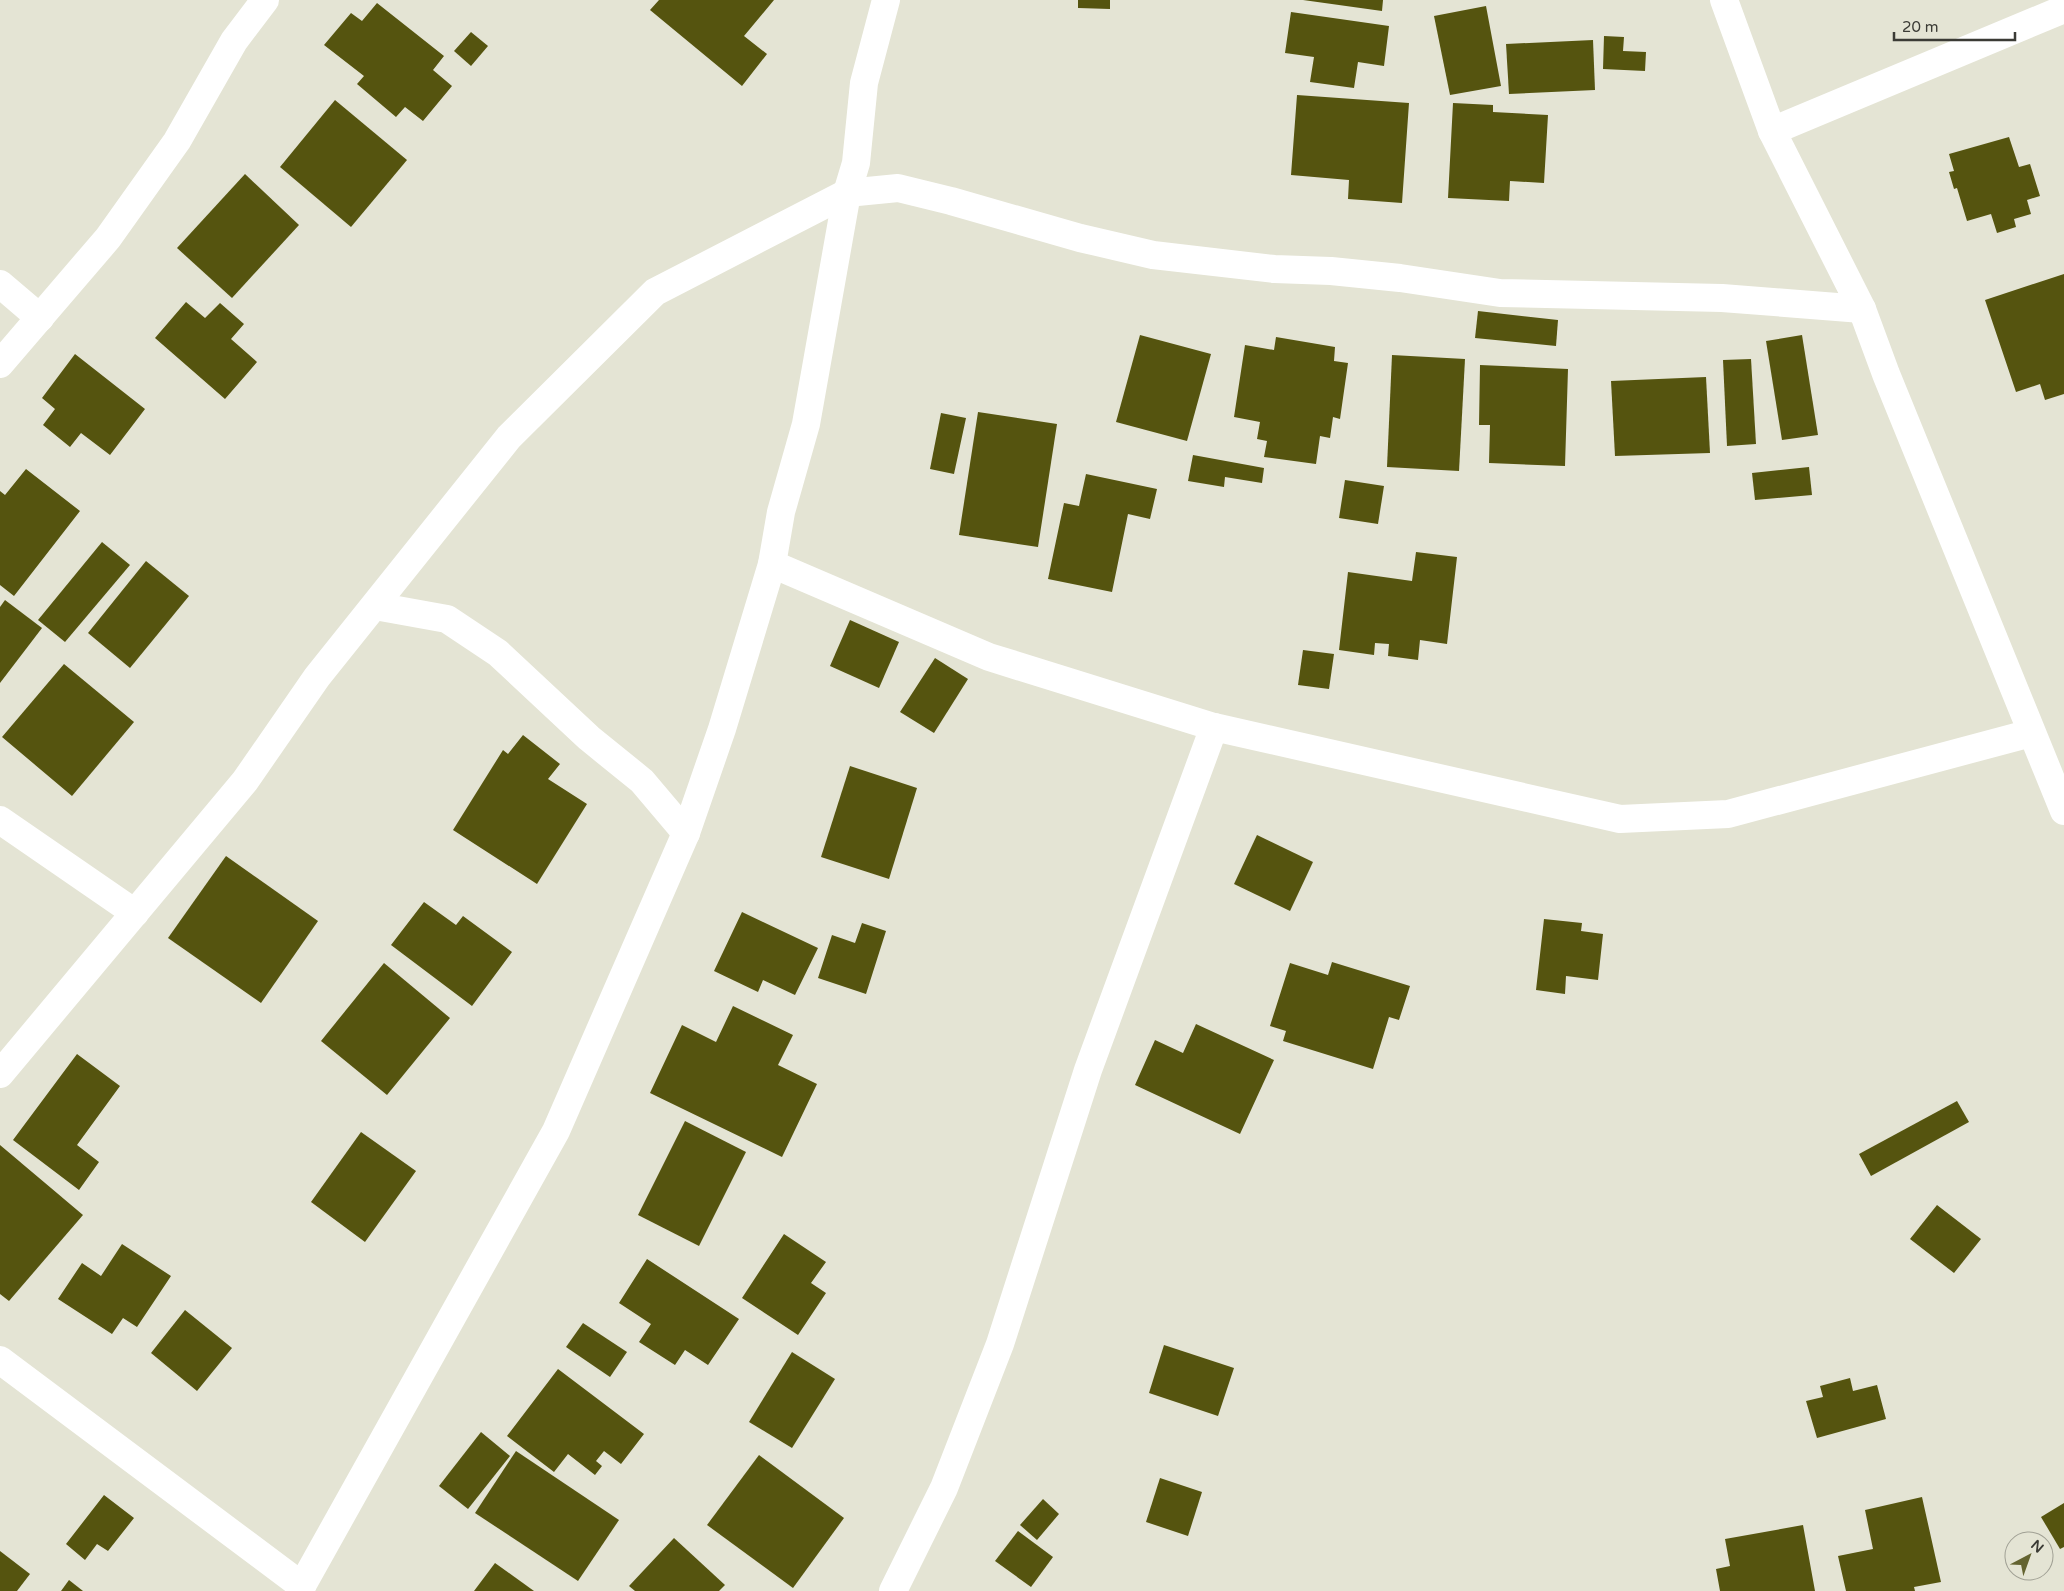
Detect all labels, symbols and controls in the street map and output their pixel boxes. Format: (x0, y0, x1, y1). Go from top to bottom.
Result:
scale bar (1894, 10, 2015, 42)
text: 20 m (1902, 18, 1939, 36)
north arrow (2004, 1531, 2054, 1581)
text: N (2027, 1536, 2047, 1557)

